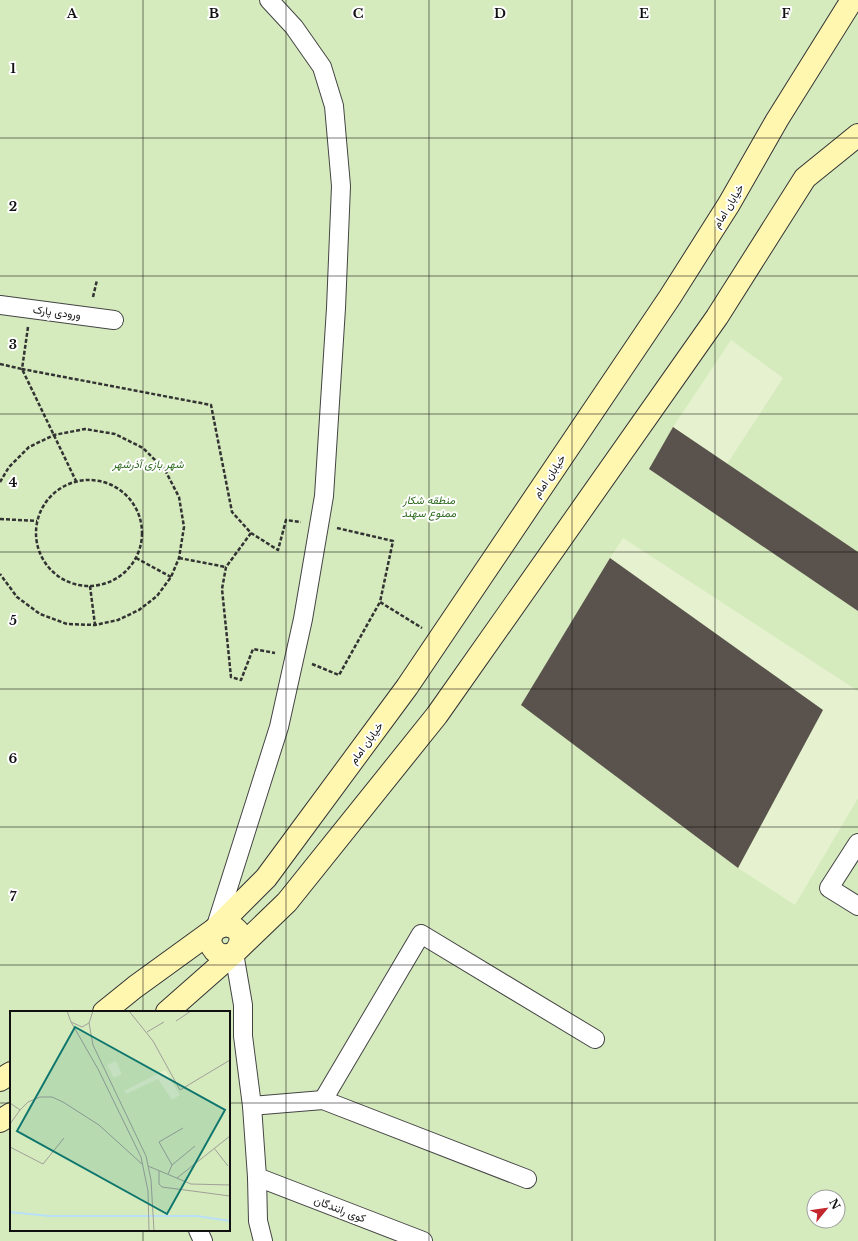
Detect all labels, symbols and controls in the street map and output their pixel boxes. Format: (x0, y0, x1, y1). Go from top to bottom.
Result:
text: A (66, 5, 78, 22)
text: B (209, 5, 219, 22)
text: C (353, 5, 364, 22)
text: D (494, 5, 506, 22)
text: E (639, 5, 649, 22)
text: F (782, 5, 791, 22)
text: 1 (10, 60, 16, 77)
street label: خیابان امام (709, 181, 747, 231)
text: 2 (9, 198, 17, 215)
street label: ورودی پارک (32, 302, 82, 323)
text: 3 (9, 336, 17, 353)
street label: خیابان امام (530, 452, 569, 501)
park label: شهر بازی آذرشهر (111, 457, 184, 471)
text: 4 (9, 474, 18, 491)
park label: منطقه شکار ممنوع سهند (402, 493, 456, 521)
text: 5 (9, 612, 17, 629)
street label: خیابان امام (346, 719, 387, 767)
text: 6 (9, 750, 18, 767)
text: 7 (10, 888, 17, 905)
inset map (10, 1011, 230, 1231)
north arrow (806, 1189, 846, 1229)
street label: کوی رانندگان (312, 1193, 368, 1225)
text: N (826, 1196, 844, 1213)

